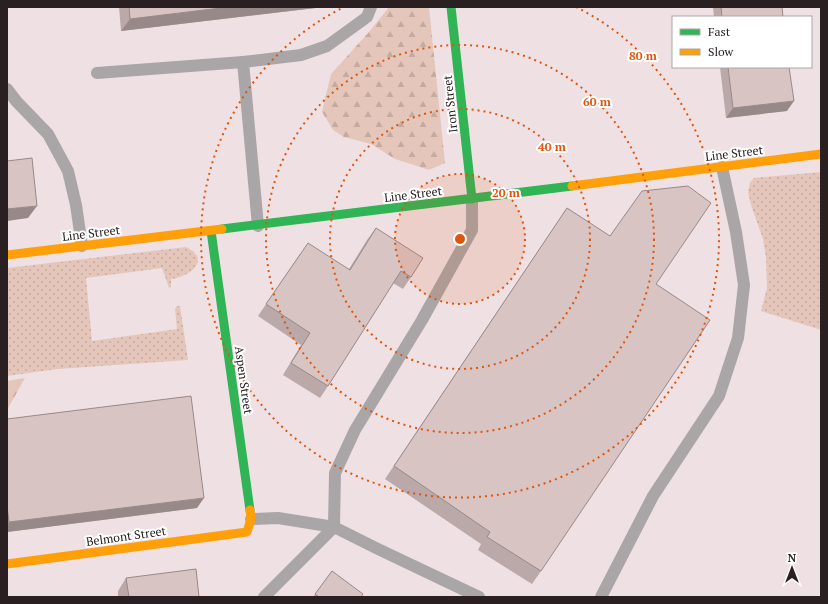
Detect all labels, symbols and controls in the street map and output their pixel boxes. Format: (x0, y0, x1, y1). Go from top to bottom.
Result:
legend (672, 16, 812, 68)
text: Fast (708, 24, 731, 39)
text: Slow (708, 44, 734, 59)
text: 80 m (629, 48, 657, 63)
street label: Iron Street (439, 74, 460, 133)
text: 60 m (583, 94, 611, 109)
text: 40 m (538, 139, 566, 154)
street label: Line Street (704, 142, 764, 164)
street label: Line Street (383, 183, 443, 205)
text: 20 m (492, 185, 520, 200)
street label: Line Street (61, 222, 121, 244)
centre of rings (453, 232, 467, 246)
street label: Aspen Street (232, 345, 256, 415)
street label: Belmont Street (85, 523, 167, 549)
north arrow (772, 548, 812, 588)
text: N (788, 551, 797, 565)

